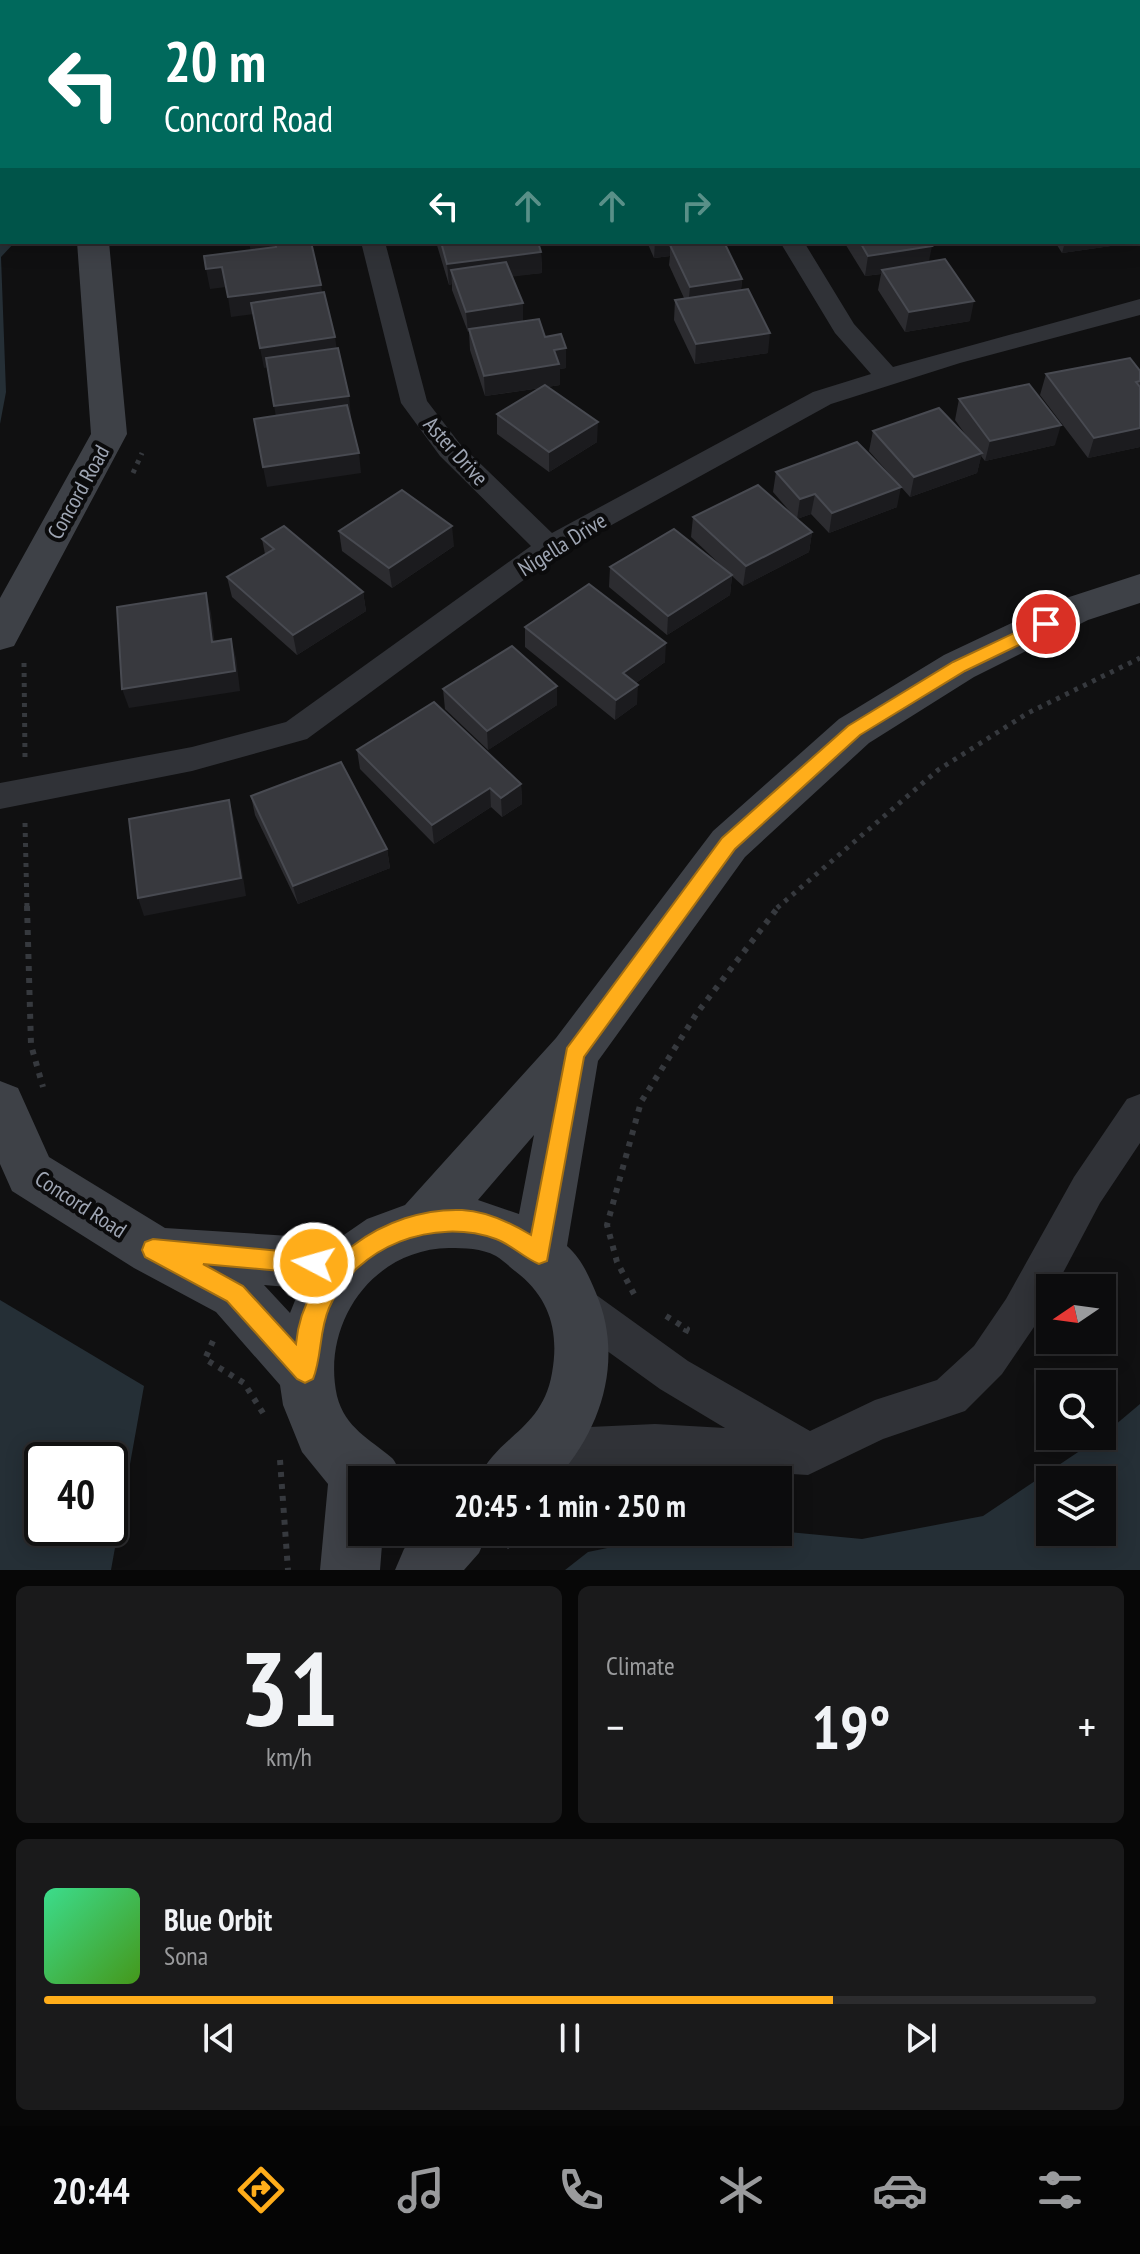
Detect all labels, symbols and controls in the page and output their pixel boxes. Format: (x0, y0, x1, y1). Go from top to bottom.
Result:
text: 20 m (164, 25, 266, 97)
icon: left (32, 32, 136, 136)
text: Concord Road (164, 95, 333, 142)
icon: left (422, 184, 466, 228)
icon: ahead (506, 184, 550, 228)
icon: ahead (590, 184, 634, 228)
icon: right (674, 184, 718, 228)
street label: Aster Drive (418, 411, 494, 491)
street label: Concord Road (41, 440, 115, 544)
street label: Nigella Drive (513, 506, 611, 582)
pin (1012, 590, 1080, 658)
icon: arrive (1024, 602, 1068, 646)
street label: Concord Road (30, 1164, 132, 1244)
position arrow (272, 1221, 356, 1305)
north arrow (1036, 1274, 1116, 1354)
map controls (1036, 1274, 1116, 1546)
button: search (1036, 1370, 1116, 1450)
speed limit sign: 40 (24, 1442, 128, 1546)
button: layers (1036, 1466, 1116, 1546)
text: 20:45 · 1 min · 250 m (454, 1486, 686, 1525)
text: 31 (239, 1620, 339, 1755)
text: Climate (606, 1649, 675, 1682)
text: 19° (811, 1688, 891, 1766)
text: − (606, 1698, 624, 1755)
text: + (1078, 1698, 1096, 1755)
text: km/h (266, 1740, 312, 1773)
text: Blue Orbit (164, 1900, 272, 1939)
text: Sona (164, 1939, 208, 1972)
icon: previous (197, 2016, 241, 2060)
icon: pause (548, 2016, 592, 2060)
icon: next (899, 2016, 943, 2060)
icon: directions (233, 2162, 289, 2218)
icon: music (393, 2162, 449, 2218)
icon: phone (553, 2162, 609, 2218)
icon: climate (713, 2162, 769, 2218)
icon: car (872, 2162, 928, 2218)
icon: filters (1032, 2162, 1088, 2218)
text: 20:44 (52, 2167, 130, 2214)

